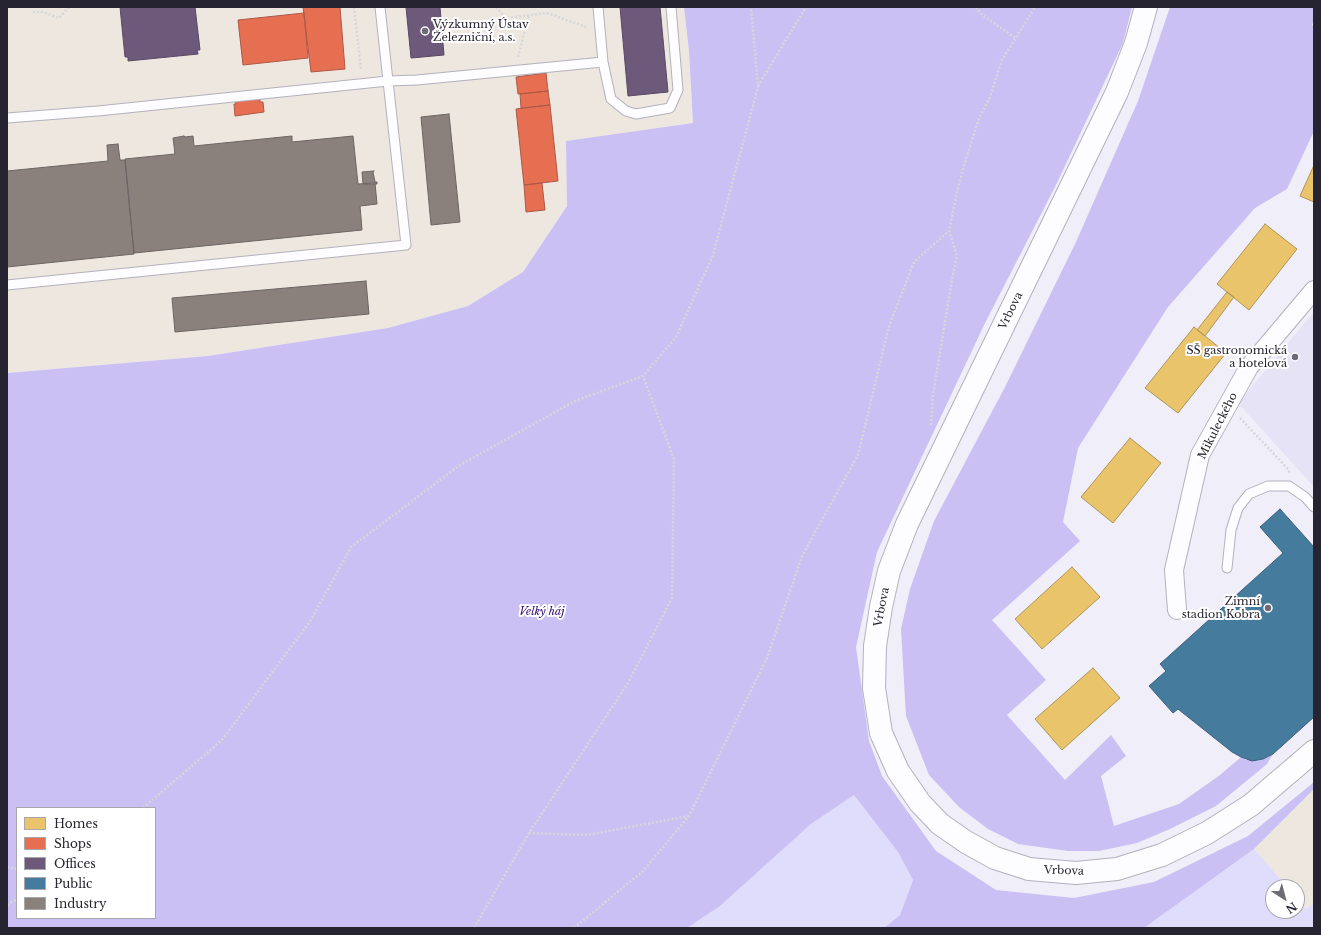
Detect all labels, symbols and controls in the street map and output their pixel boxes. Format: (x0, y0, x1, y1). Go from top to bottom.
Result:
place label: Výzkumný Ústav Železniční, a.s. (433, 18, 529, 44)
marker: Výzkumný Ústav Železniční, a.s. (420, 26, 430, 36)
street label: Vrbova (996, 290, 1026, 332)
place label: SŠ gastronomická a hotelová (1186, 344, 1287, 370)
marker: SŠ gastronomická a hotelová (1290, 352, 1300, 362)
street label: Mikuleckého (1196, 390, 1240, 462)
street label: Vrbova (872, 586, 892, 628)
place label: Zimní stadion Kobra (1182, 595, 1260, 621)
marker: Zimní stadion Kobra (1263, 603, 1273, 613)
park label: Velký háj (519, 605, 565, 619)
legend (16, 807, 156, 919)
text: Homes (54, 816, 98, 831)
text: Shops (54, 836, 91, 851)
text: Offices (54, 856, 96, 871)
street label: Vrbova (1044, 864, 1084, 878)
text: Public (54, 876, 93, 891)
north arrow (1265, 879, 1305, 919)
text: Industry (54, 896, 107, 911)
text: N (1283, 899, 1300, 917)

